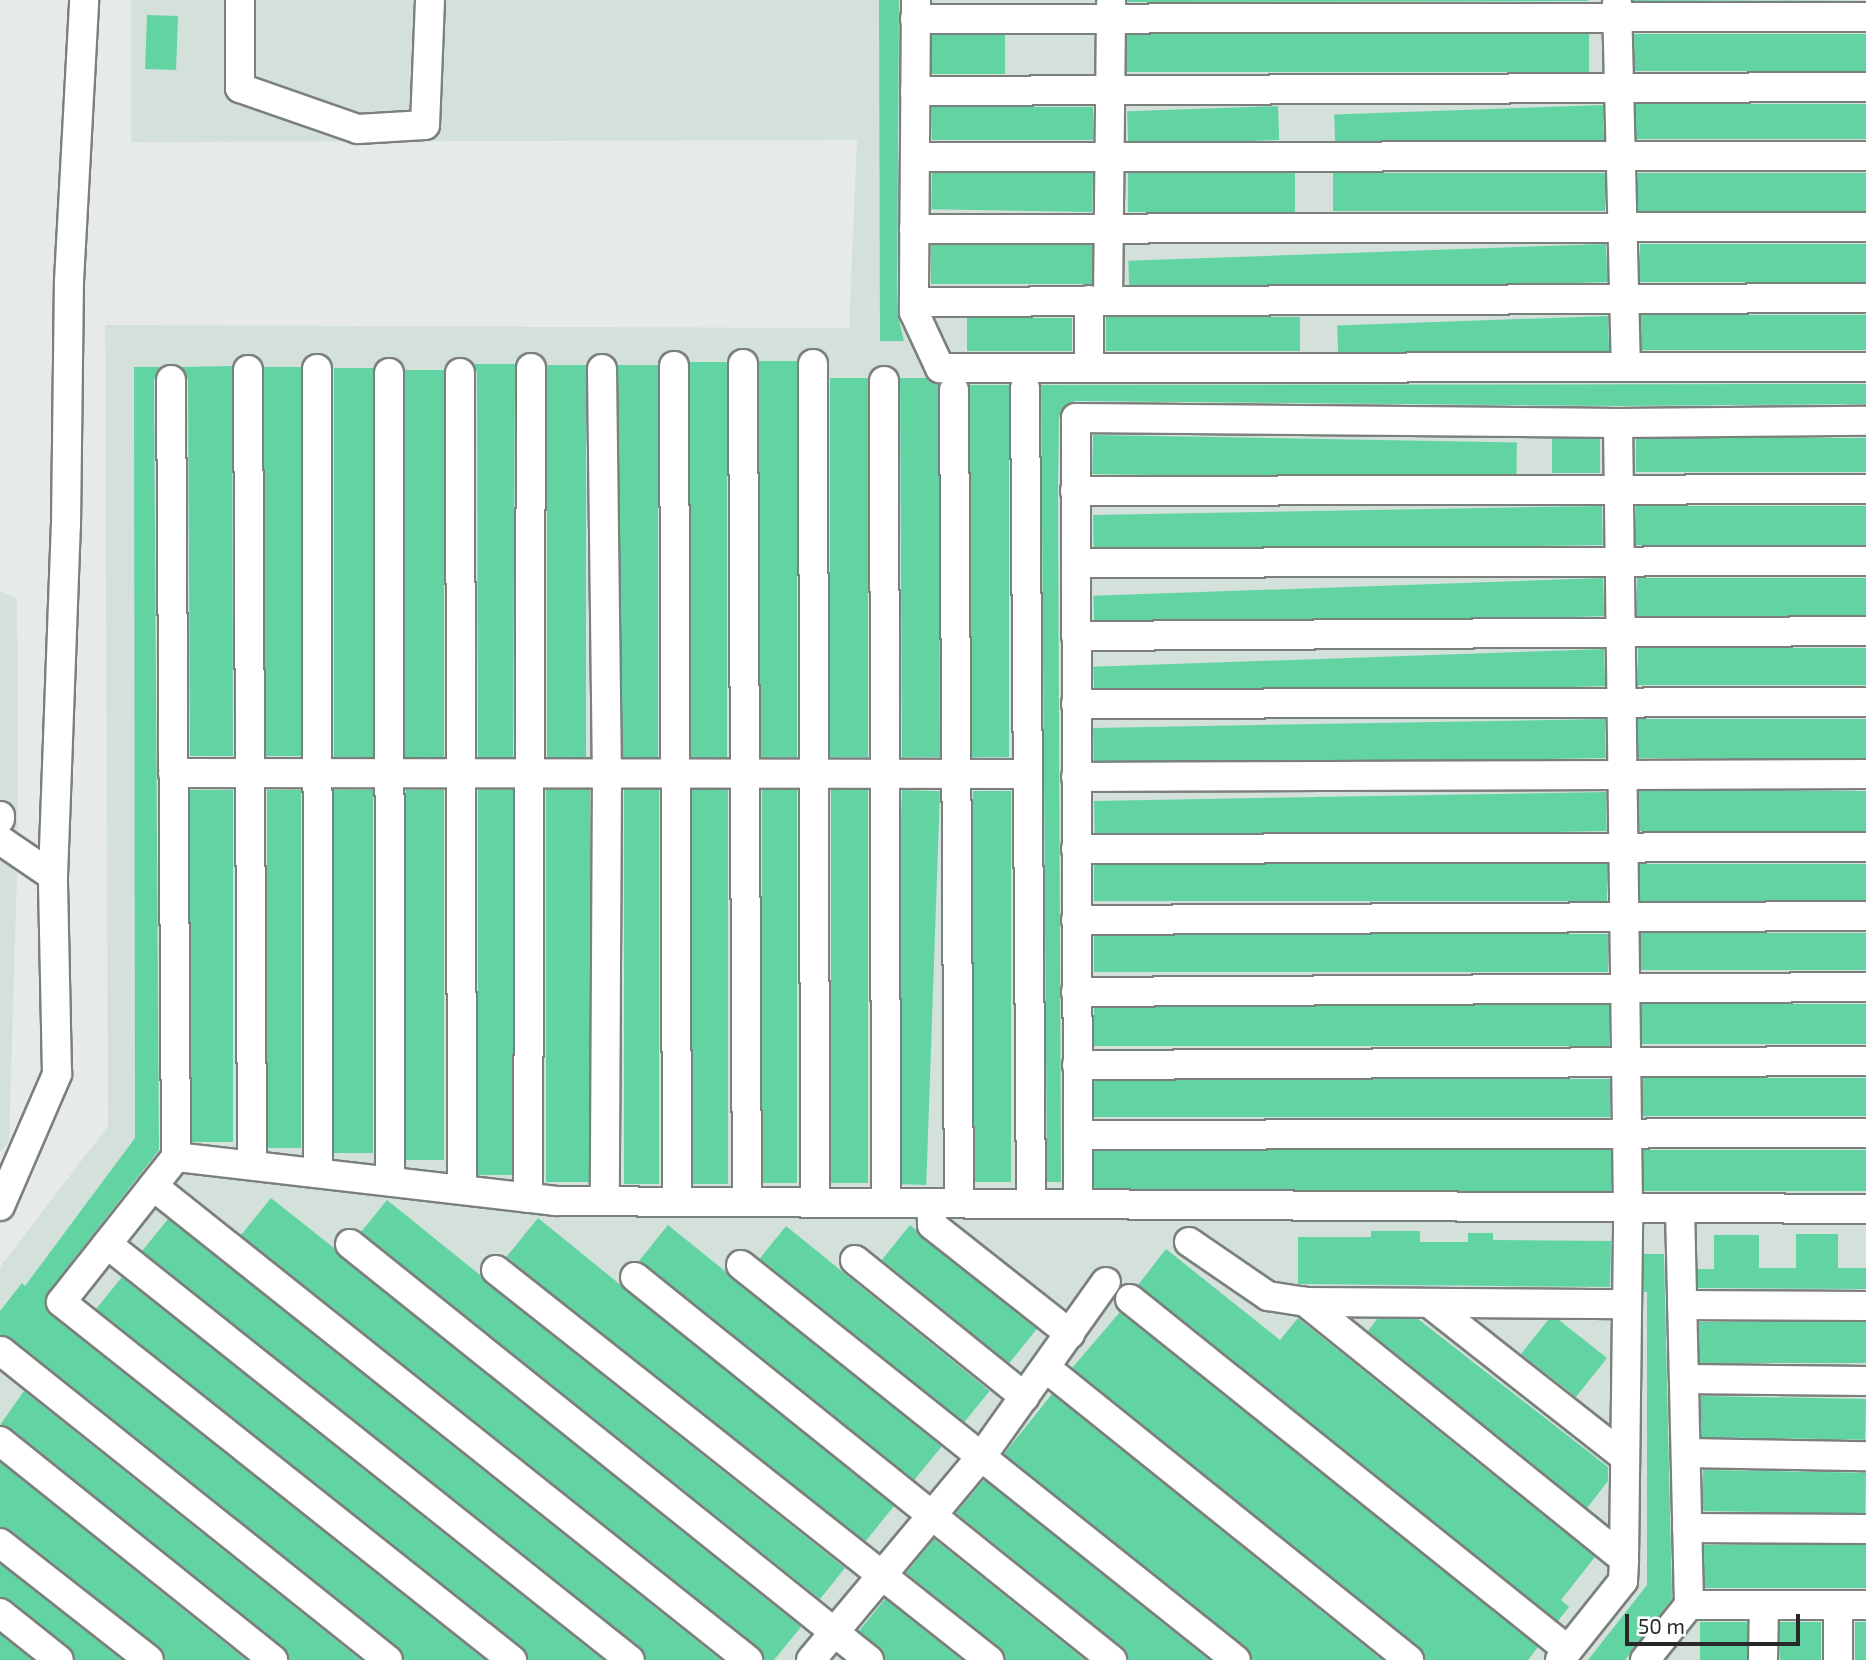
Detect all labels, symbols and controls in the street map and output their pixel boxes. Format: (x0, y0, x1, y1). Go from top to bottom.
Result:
scale bar (1628, 1600, 1803, 1644)
text: 50 m (1638, 1613, 1685, 1638)

